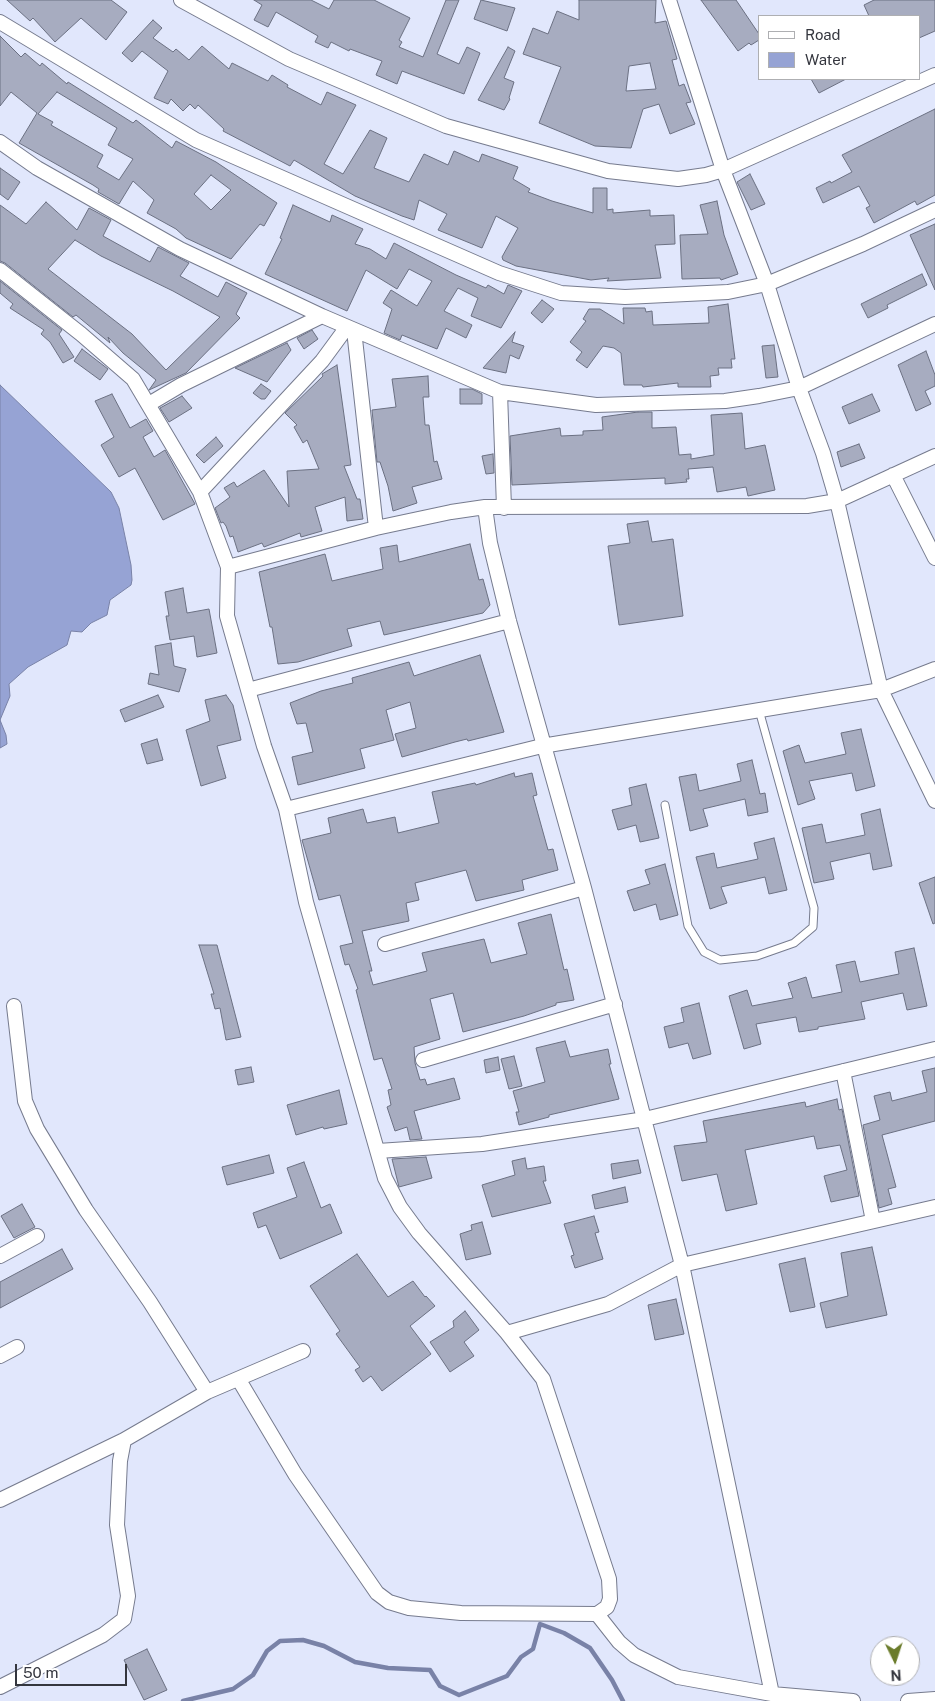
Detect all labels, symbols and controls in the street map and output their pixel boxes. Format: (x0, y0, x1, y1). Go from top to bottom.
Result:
legend (758, 15, 920, 80)
text: Road (805, 26, 841, 43)
text: Water (805, 51, 847, 68)
north arrow (870, 1636, 920, 1686)
scale bar (18, 1654, 130, 1686)
text: 50 m (23, 1664, 58, 1681)
text: N (890, 1667, 902, 1683)

